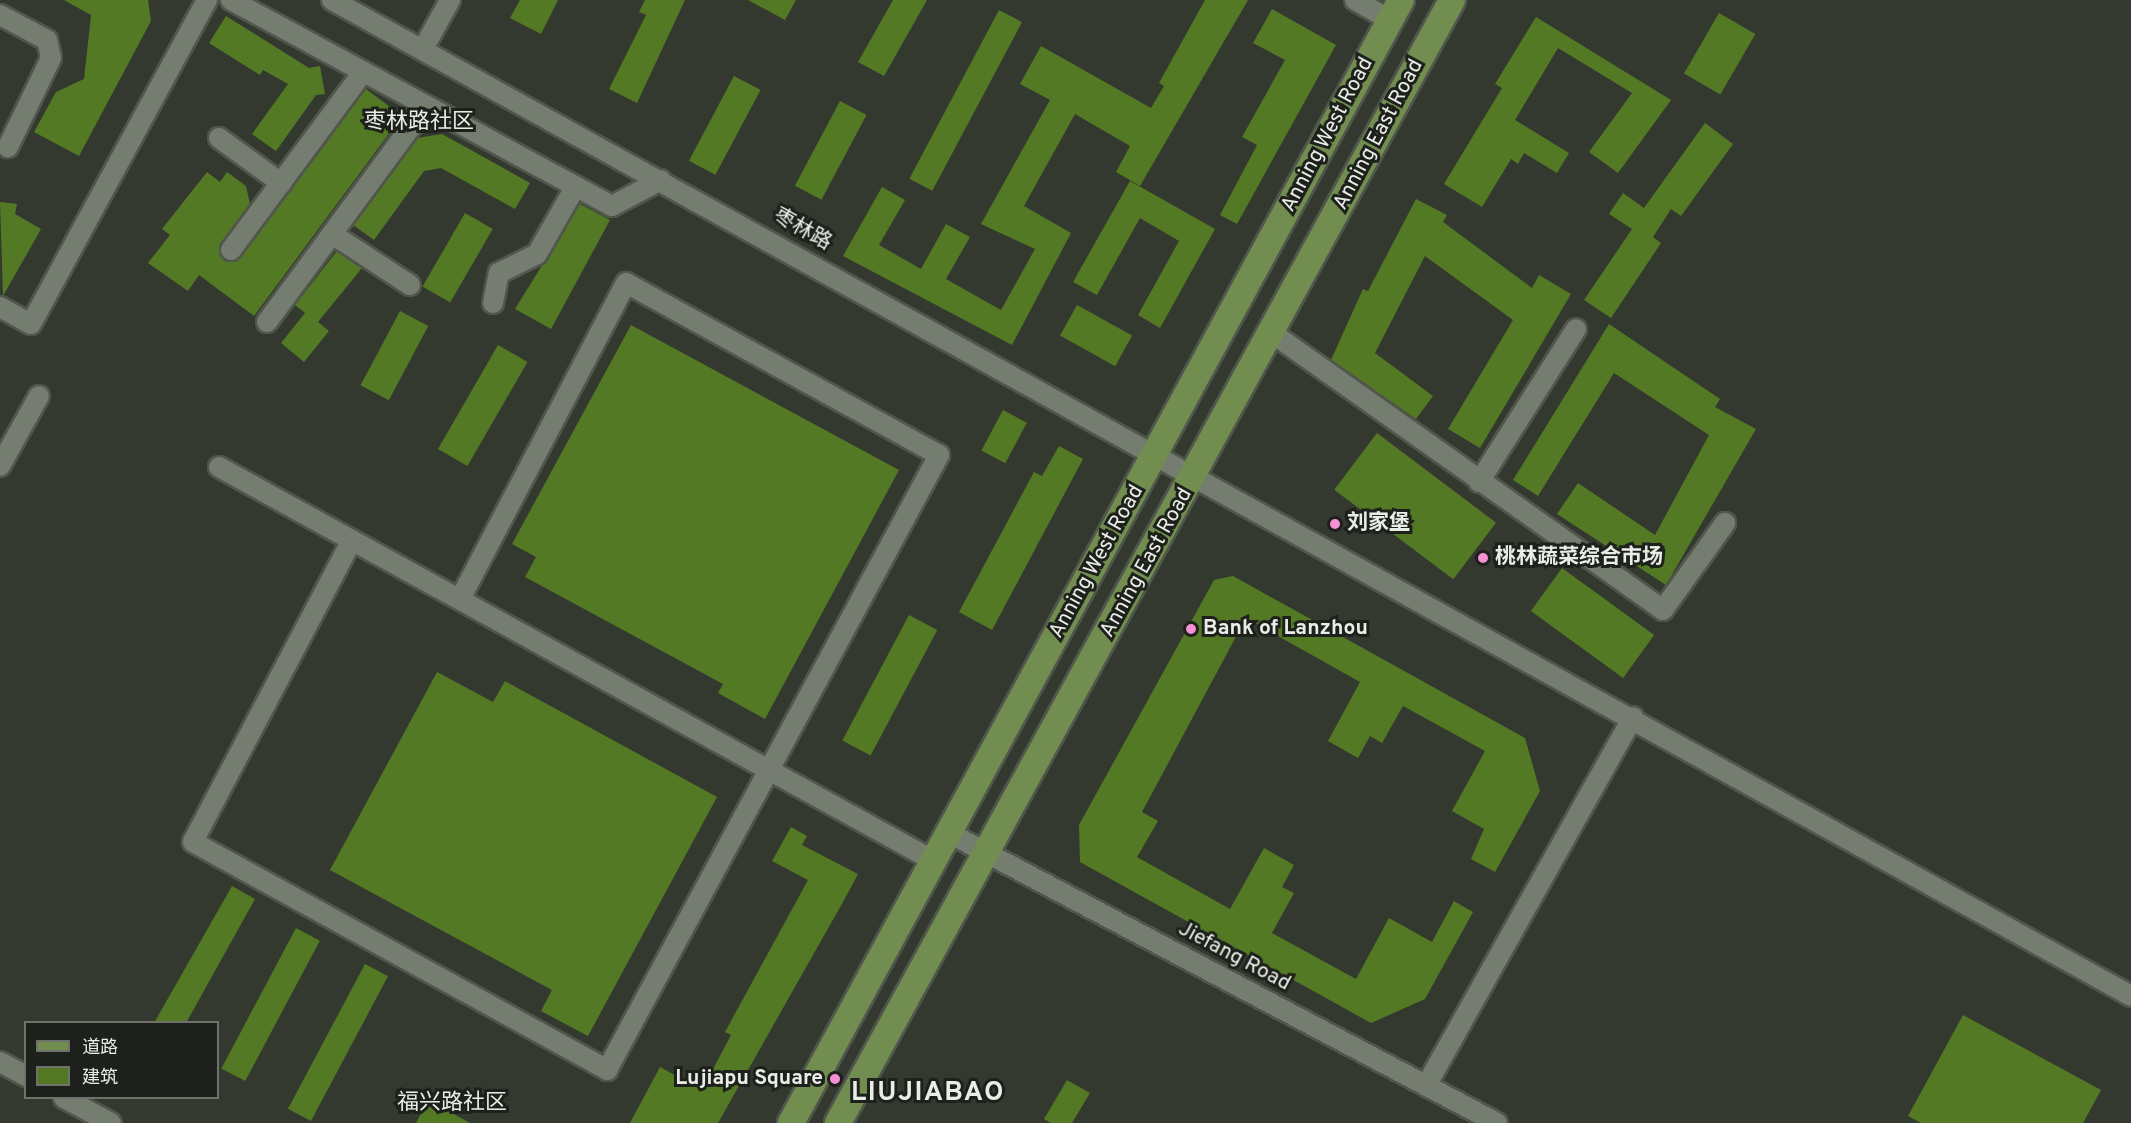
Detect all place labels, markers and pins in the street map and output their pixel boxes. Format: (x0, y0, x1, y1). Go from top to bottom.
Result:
place label: 刘家堡 (1347, 511, 1410, 537)
marker: 刘家堡 (1328, 517, 1342, 531)
place label: 桃林蔬菜综合市场 (1495, 545, 1663, 571)
marker: 桃林蔬菜综合市场 (1476, 551, 1490, 565)
place label: Bank of Lanzhou (1203, 616, 1368, 642)
marker: Bank of Lanzhou (1184, 622, 1198, 636)
place label: Lujiapu Square (675, 1066, 823, 1092)
marker: Lujiapu Square (828, 1072, 842, 1086)

